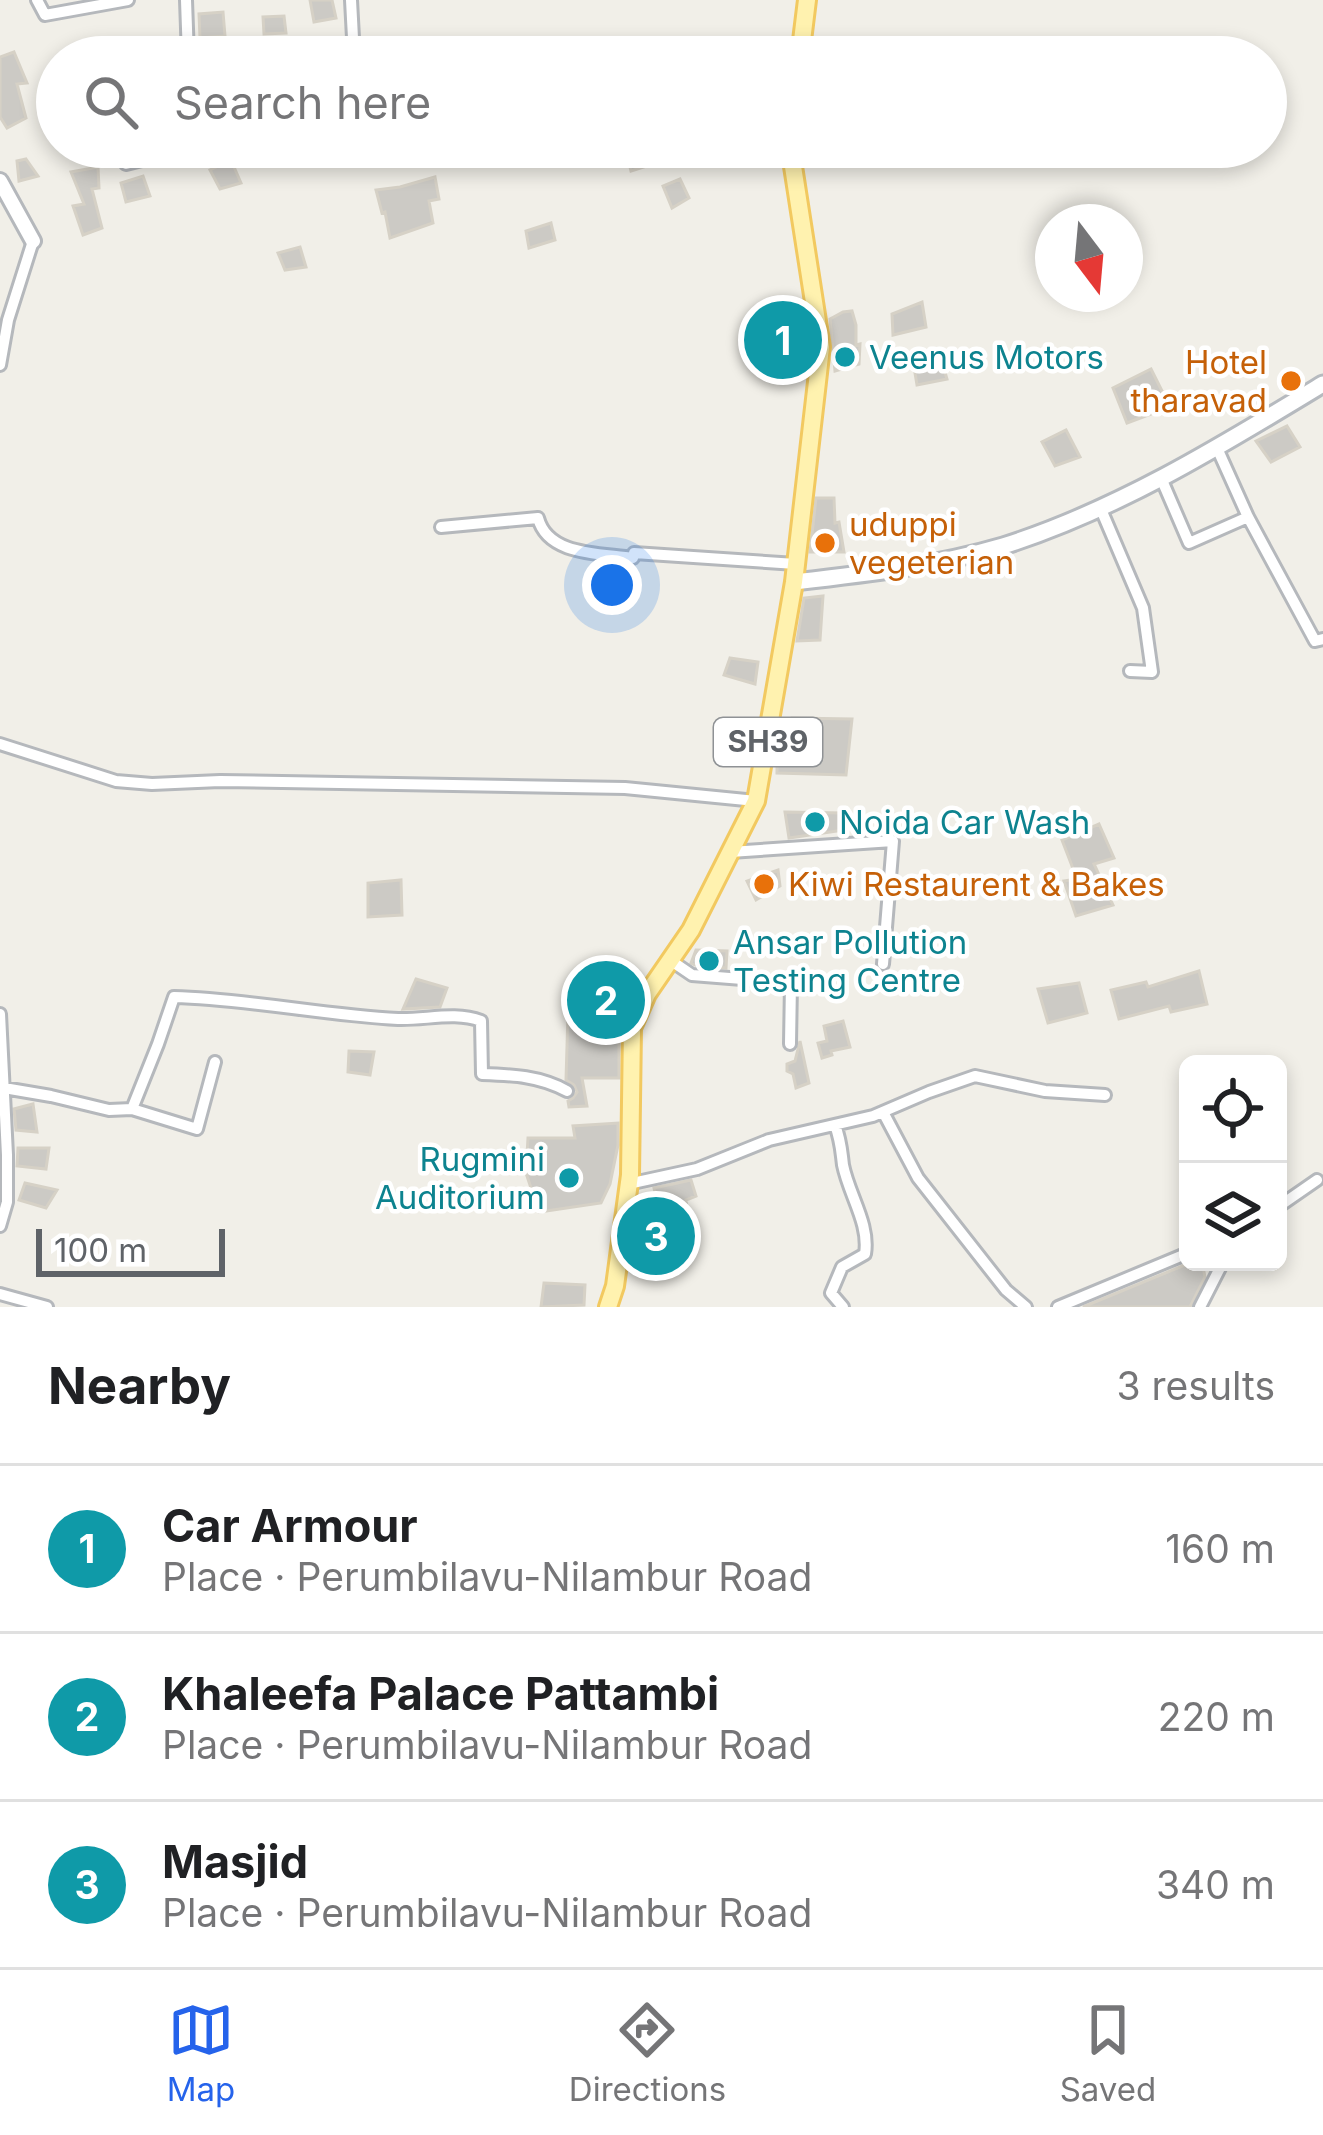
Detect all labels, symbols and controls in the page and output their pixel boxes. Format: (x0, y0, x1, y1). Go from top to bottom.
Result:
search box (36, 36, 1287, 168)
icon: search (78, 69, 144, 135)
text: Search here (174, 75, 431, 130)
north arrow (1035, 204, 1143, 312)
pin: 1 (744, 295, 822, 385)
place label: Veenus Motors (869, 337, 1104, 377)
place label: Hotel tharavad (1131, 342, 1267, 420)
marker: Veenus Motors (832, 344, 858, 370)
marker: Hotel tharavad (1278, 368, 1304, 394)
place label: uduppi vegeterian (849, 504, 1014, 582)
marker: uduppi vegeterian (812, 530, 838, 556)
your location (582, 555, 642, 615)
road number: SH39 (714, 718, 822, 766)
place label: Noida Car Wash (839, 802, 1090, 842)
marker: Noida Car Wash (802, 809, 828, 835)
place label: Kiwi Restaurent & Bakes (788, 864, 1165, 904)
marker: Kiwi Restaurent & Bakes (751, 871, 777, 897)
place label: Ansar Pollution Testing Centre (733, 922, 967, 1000)
marker: Ansar Pollution Testing Centre (696, 948, 722, 974)
pin: 2 (567, 955, 645, 1045)
map controls (1179, 1055, 1287, 1271)
button: locate (1179, 1055, 1287, 1163)
place label: Rugmini Auditorium (375, 1139, 545, 1217)
button: layers (1179, 1163, 1287, 1271)
marker: Rugmini Auditorium (556, 1165, 582, 1191)
pin: 3 (617, 1191, 695, 1281)
scale bar (36, 1223, 225, 1276)
text: 100 m (54, 1230, 147, 1270)
text: Nearby (48, 1355, 231, 1416)
text: 3 results (1117, 1362, 1275, 1409)
text: Car Armour (162, 1498, 418, 1553)
text: 1 (79, 1525, 95, 1572)
text: 160 m (1165, 1525, 1275, 1572)
text: Place · Perumbilavu-Nilambur Road (162, 1553, 812, 1600)
text: Khaleefa Palace Pattambi (162, 1666, 719, 1721)
text: 2 (75, 1693, 99, 1740)
text: 220 m (1158, 1693, 1275, 1740)
text: Place · Perumbilavu-Nilambur Road (162, 1721, 812, 1768)
text: Masjid (162, 1834, 308, 1889)
text: 3 (74, 1861, 100, 1908)
text: 340 m (1156, 1861, 1275, 1908)
text: Place · Perumbilavu-Nilambur Road (162, 1889, 812, 1936)
tab: Map (167, 1997, 235, 2109)
tab: Directions (569, 1997, 726, 2109)
tab: Saved (1060, 1997, 1156, 2109)

